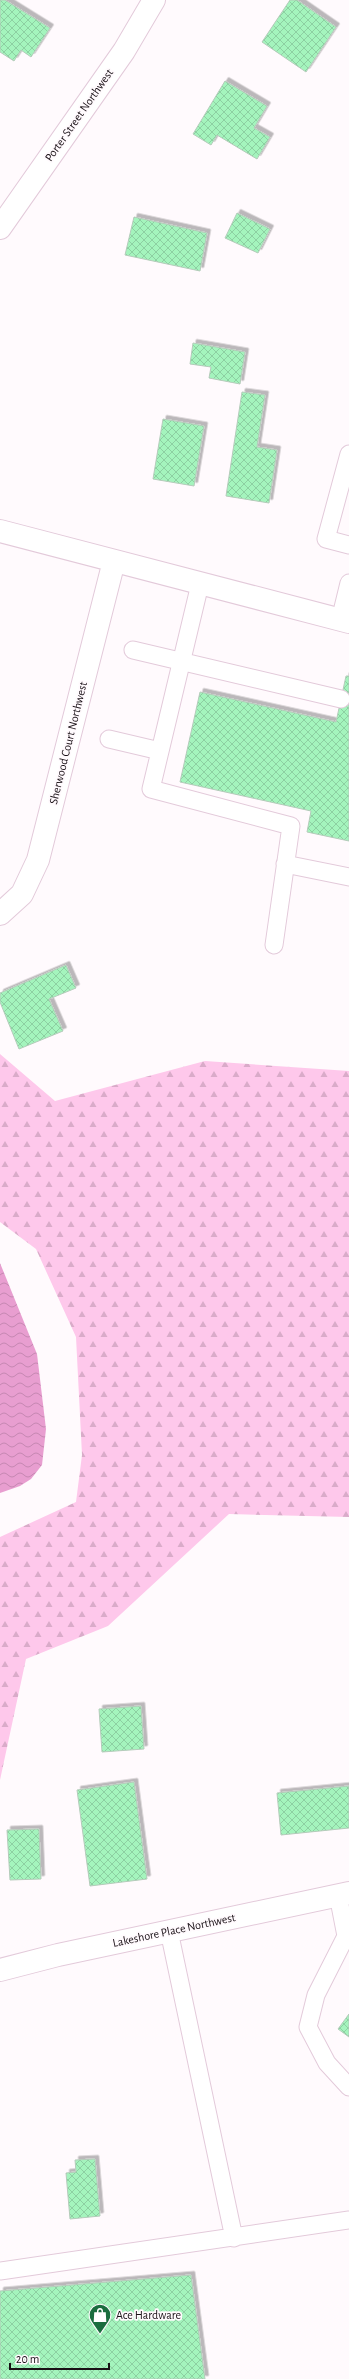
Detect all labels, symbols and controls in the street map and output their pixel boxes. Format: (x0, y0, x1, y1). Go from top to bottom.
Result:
street label: Porter Street Northwest (43, 66, 116, 163)
street label: Sherwood Court Northwest (47, 680, 89, 806)
street label: Lakeshore Place Northwest (112, 1911, 237, 1949)
shop icon: Ace Hardware (87, 2302, 113, 2335)
place label: Ace Hardware (116, 2309, 181, 2321)
scale bar (10, 2345, 109, 2371)
text: 20 m (16, 2353, 39, 2365)

